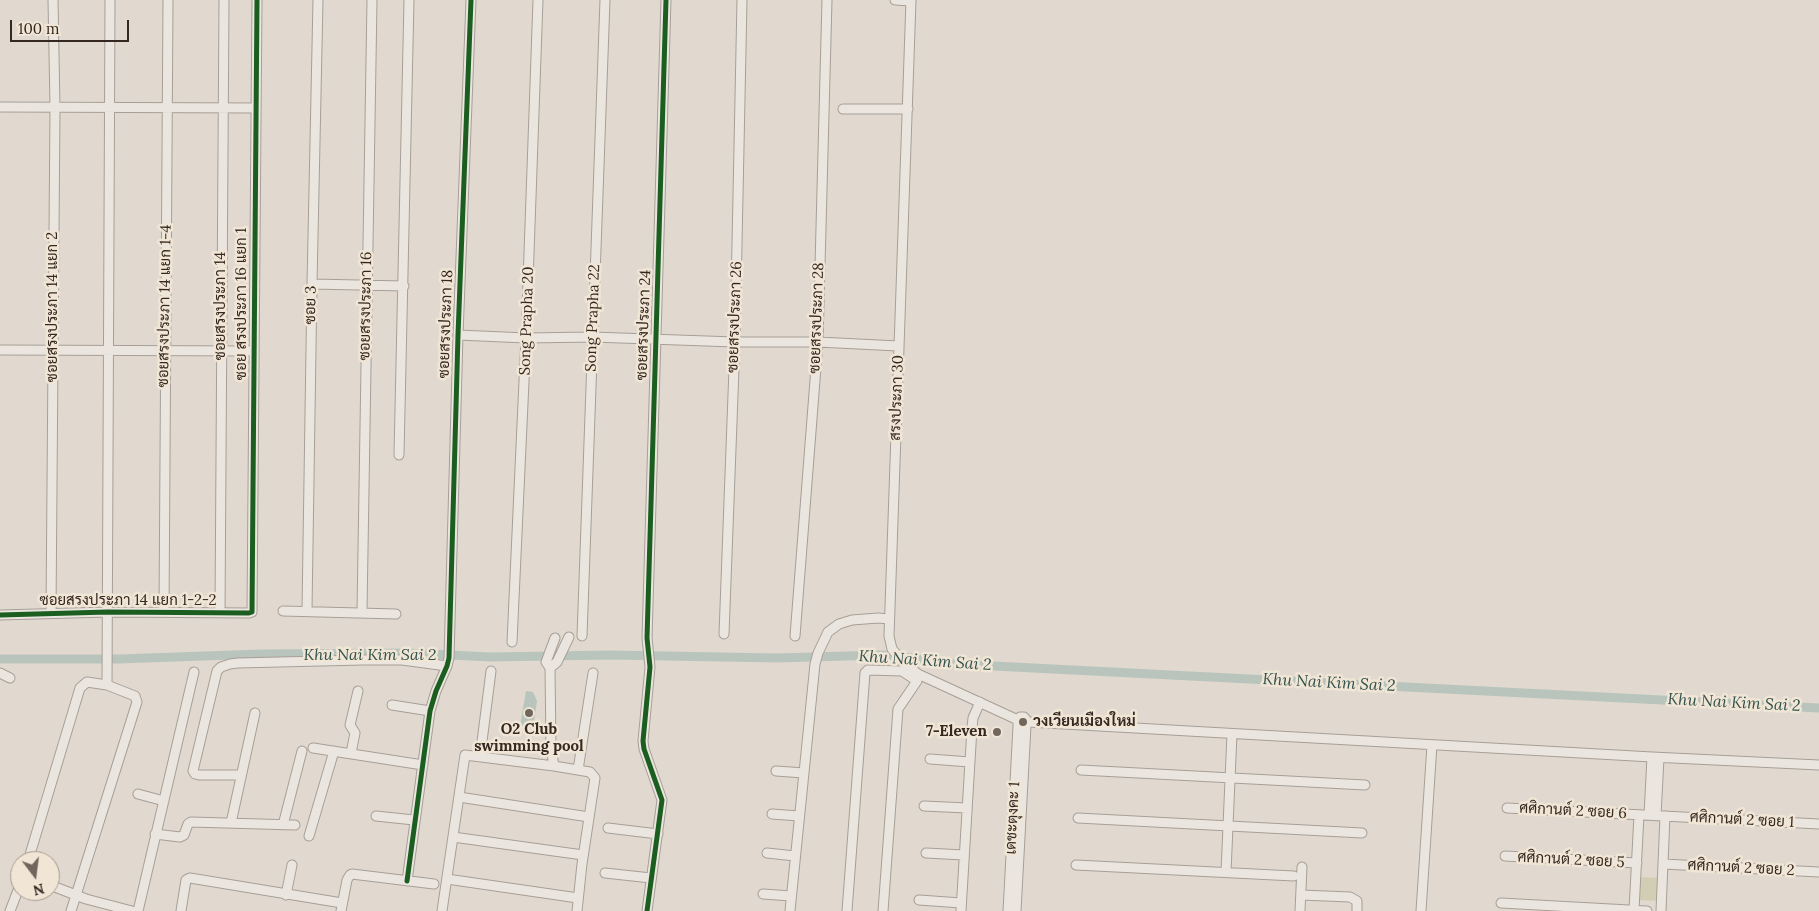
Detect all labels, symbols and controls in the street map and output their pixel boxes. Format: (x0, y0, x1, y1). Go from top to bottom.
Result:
scale bar (12, 10, 131, 42)
text: 100 m (18, 19, 59, 38)
street label: ซอยสรงประภา 14 แยก 1-4 (155, 224, 175, 388)
street label: ซอย สรงประภา 16 แยก 1 (233, 228, 251, 380)
street label: ซอยสรงประภา 14 แยก 2 (44, 232, 62, 382)
street label: ซอยสรงประภา 16 (356, 251, 376, 361)
street label: ซอยสรงประภา 14 (212, 252, 230, 360)
street label: ซอยสรงประภา 26 (724, 261, 746, 373)
street label: ซอยสรงประภา 28 (806, 262, 828, 374)
street label: Song Prapha 22 (582, 264, 604, 372)
street label: Song Prapha 20 (516, 266, 538, 376)
street label: ซอยสรงประภา 18 (435, 269, 457, 379)
street label: ซอยสรงประภา 24 (633, 269, 655, 381)
street label: ซอย 3 (302, 285, 320, 325)
street label: สรงประภา 30 (887, 355, 907, 441)
street label: ซอยสรงประภา 14 แยก 1-2-2 (39, 592, 217, 610)
water label: Khu Nai Kim Sai 2 (304, 645, 436, 665)
water label: Khu Nai Kim Sai 2 (858, 647, 992, 675)
water label: Khu Nai Kim Sai 2 (1262, 670, 1396, 696)
water label: Khu Nai Kim Sai 2 (1667, 690, 1801, 716)
marker: O2 Club swimming pool (523, 707, 535, 719)
place label: วงเวียนเมืองใหม่ (1033, 713, 1136, 731)
marker: วงเวียนเมืองใหม่ (1017, 716, 1029, 728)
place label: O2 Club swimming pool (474, 721, 584, 756)
place label: 7-Eleven (926, 723, 987, 741)
marker: 7-Eleven (991, 726, 1003, 738)
street label: เดชะตุงคะ 1 (1002, 781, 1024, 855)
street label: ศศิกานต์ 2 ซอย 6 (1519, 799, 1627, 823)
street label: ศศิกานต์ 2 ซอย 1 (1689, 808, 1795, 832)
street label: ศศิกานต์ 2 ซอย 5 (1517, 848, 1625, 872)
north arrow (10, 851, 60, 901)
street label: ศศิกานต์ 2 ซอย 2 (1687, 856, 1795, 880)
text: N (31, 879, 46, 900)

